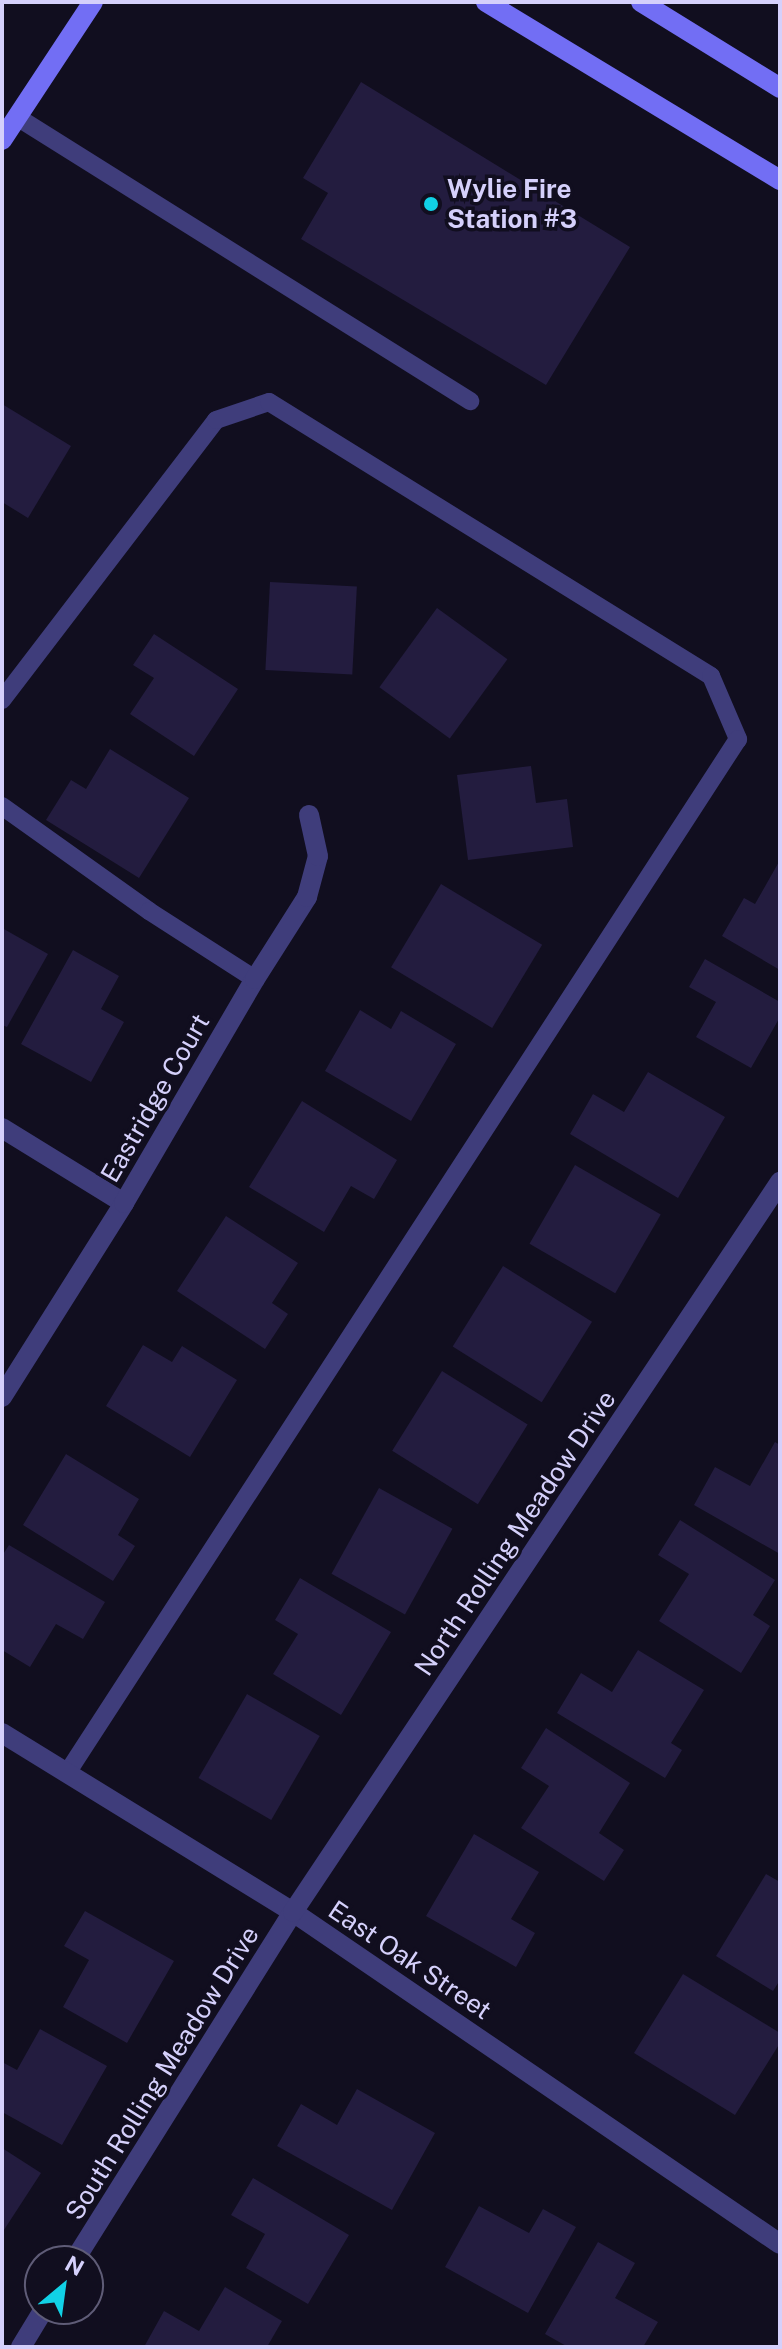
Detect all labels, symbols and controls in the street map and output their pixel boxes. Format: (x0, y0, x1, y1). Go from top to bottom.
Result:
place label: Wylie Fire Station #3 (447, 173, 577, 234)
marker: Wylie Fire Station #3 (422, 195, 440, 213)
street label: Eastridge Court (94, 1008, 216, 1188)
street label: North Rolling Meadow Drive (408, 1385, 622, 1681)
street label: East Oak Street (323, 1894, 497, 2026)
street label: South Rolling Meadow Drive (59, 1920, 265, 2226)
north arrow (24, 2245, 104, 2325)
text: N (61, 2250, 88, 2281)

